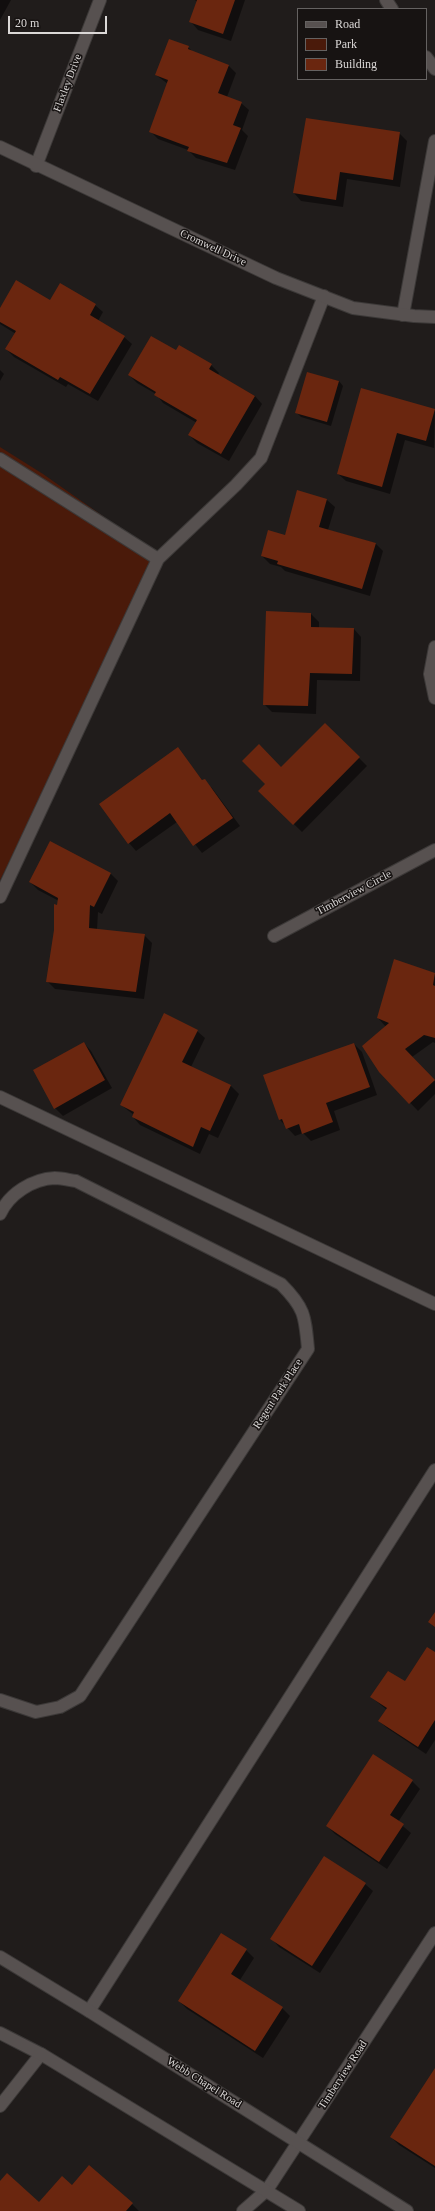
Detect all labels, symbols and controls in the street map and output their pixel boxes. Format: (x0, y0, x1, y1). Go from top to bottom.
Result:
scale bar (10, 8, 109, 34)
legend (297, 8, 427, 80)
text: 20 m (15, 16, 39, 30)
text: Road (335, 17, 360, 31)
text: Park (335, 37, 357, 51)
street label: Flaxley Drive (51, 52, 85, 114)
text: Building (335, 57, 377, 71)
street label: Cromwell Drive (178, 227, 248, 269)
street label: Timberview Circle (314, 868, 394, 918)
street label: Regent Park Place (251, 1357, 305, 1431)
street label: Timberview Road (316, 2038, 370, 2112)
street label: Webb Chapel Road (164, 2055, 244, 2111)

